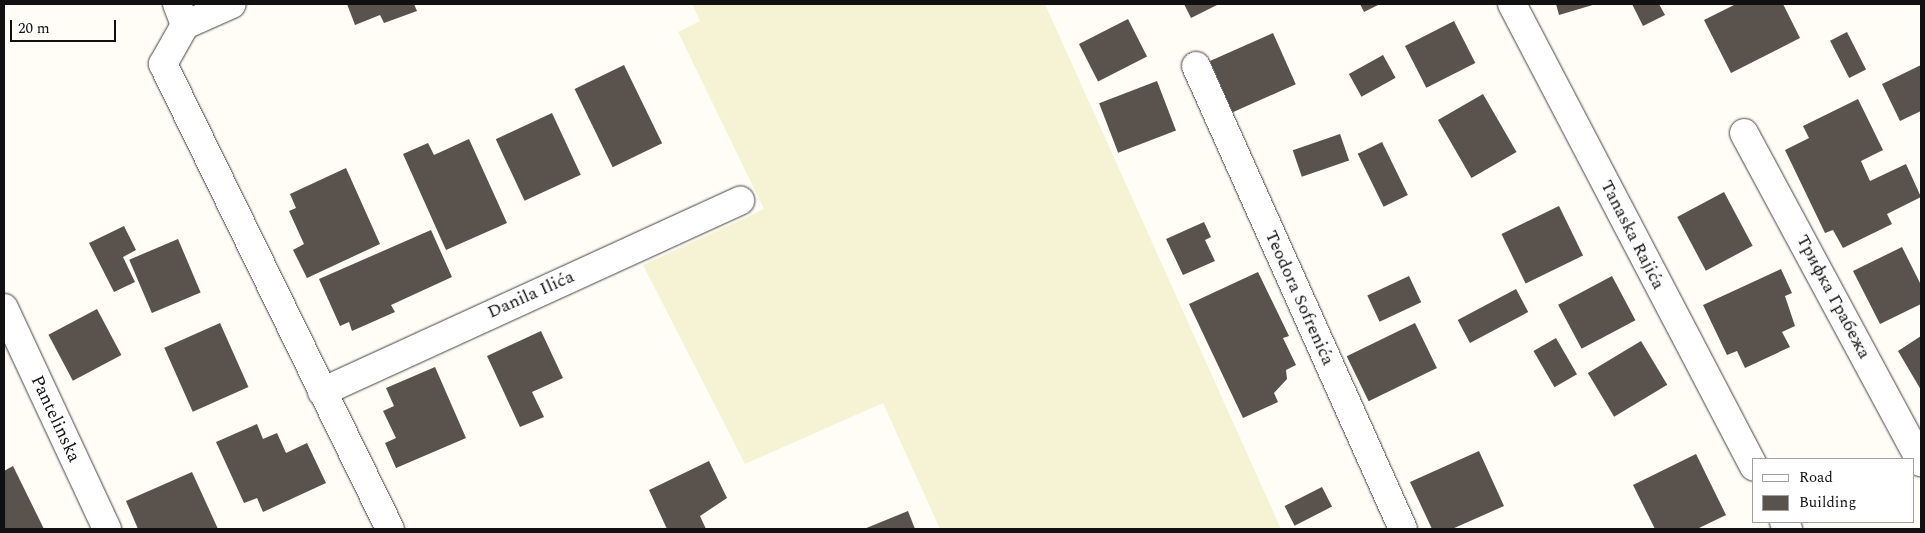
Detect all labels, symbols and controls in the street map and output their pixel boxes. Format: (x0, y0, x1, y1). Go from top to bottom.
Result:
scale bar (12, 10, 119, 42)
text: 20 m (18, 17, 50, 40)
street label: Tanaska Rajića (1595, 177, 1669, 293)
street label: Teodora Sofrenića (1260, 227, 1338, 369)
street label: Трифка Грабежа (1791, 231, 1875, 363)
street label: Danila Ilića (484, 266, 578, 324)
street label: Pantelinska (26, 372, 84, 466)
legend (1752, 458, 1915, 523)
text: Road (1799, 466, 1833, 489)
text: Building (1799, 491, 1856, 514)

